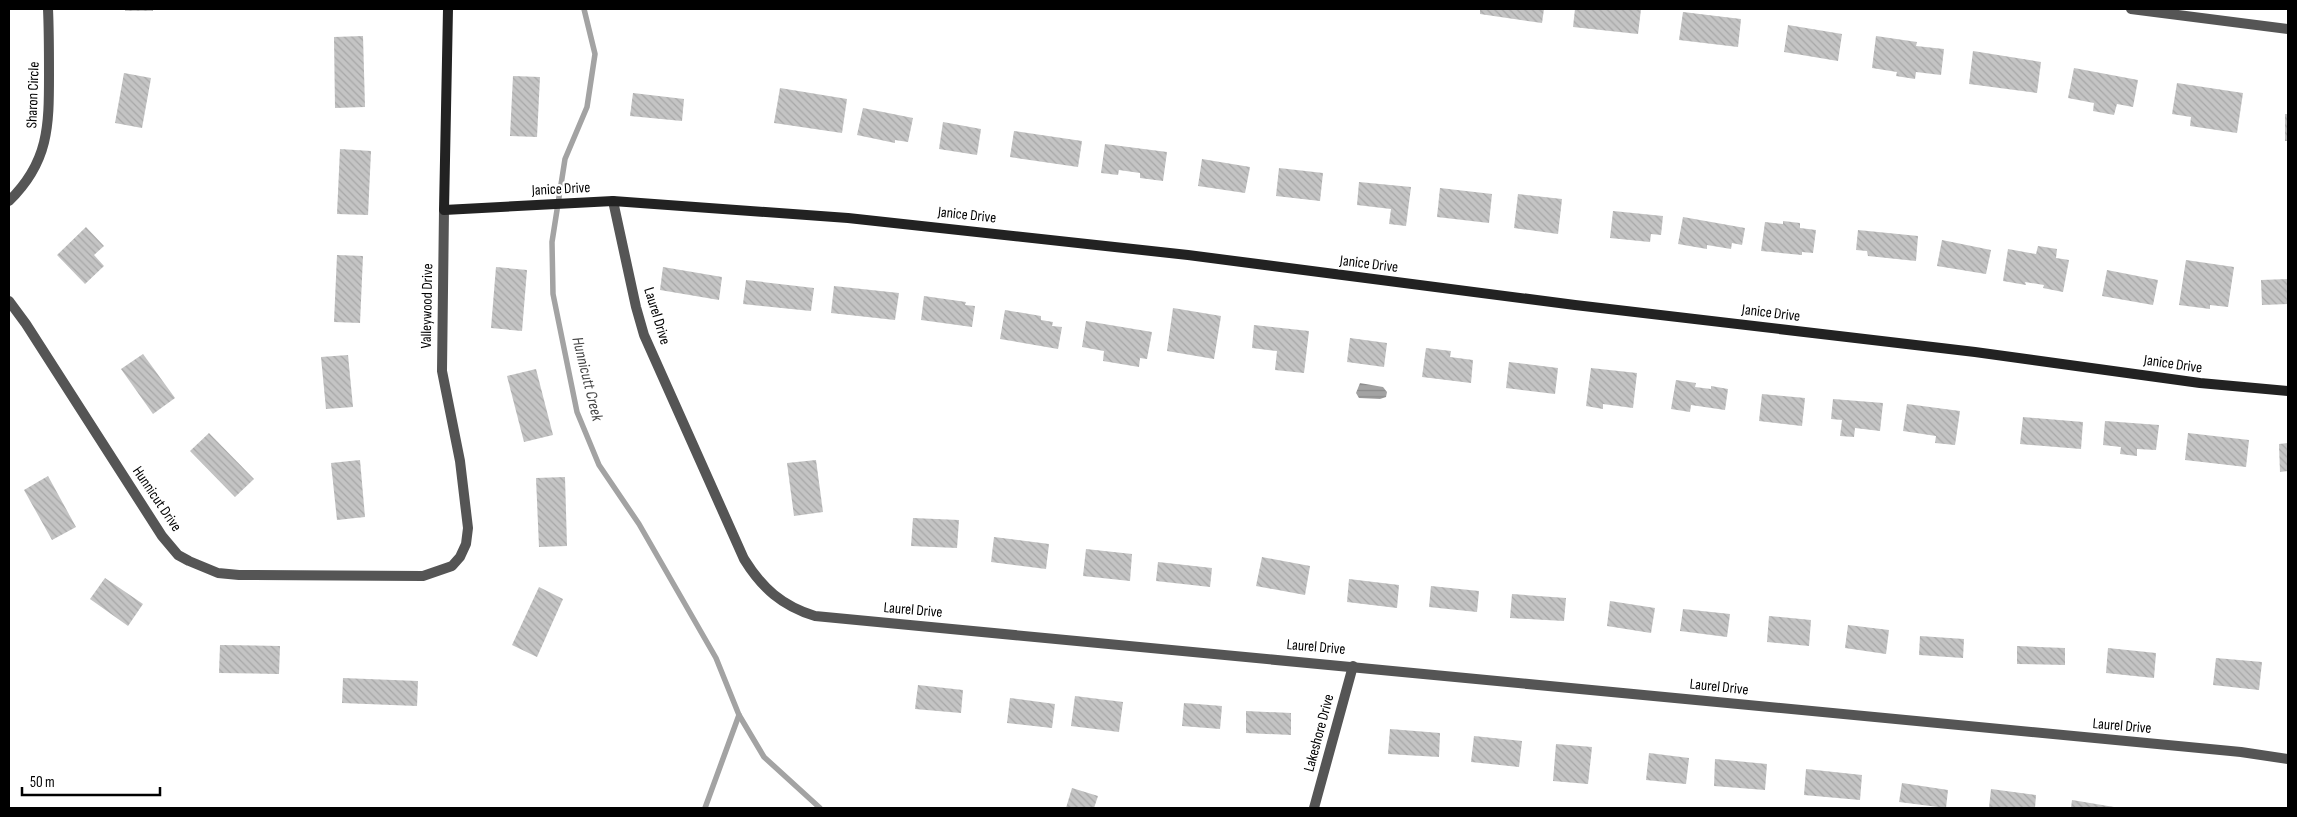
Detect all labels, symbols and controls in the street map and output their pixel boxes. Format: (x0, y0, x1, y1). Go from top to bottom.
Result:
street label: Sharon Circle (22, 61, 44, 129)
street label: Janice Drive (530, 178, 591, 200)
street label: Janice Drive (936, 202, 997, 228)
street label: Janice Drive (1338, 251, 1399, 277)
street label: Valleywood Drive (417, 263, 437, 349)
street label: Laurel Drive (639, 285, 675, 347)
street label: Janice Drive (1740, 300, 1801, 326)
water label: Hunnicutt Creek (567, 335, 607, 424)
street label: Janice Drive (2142, 350, 2203, 377)
street label: Hunnicut Drive (128, 463, 186, 535)
street label: Laurel Drive (883, 598, 943, 622)
street label: Laurel Drive (1286, 635, 1346, 659)
street label: Laurel Drive (1689, 674, 1749, 700)
street label: Lakeshore Drive (1300, 692, 1338, 774)
street label: Laurel Drive (2092, 714, 2152, 738)
scale bar (22, 764, 160, 796)
text: 50 m (30, 773, 55, 792)

